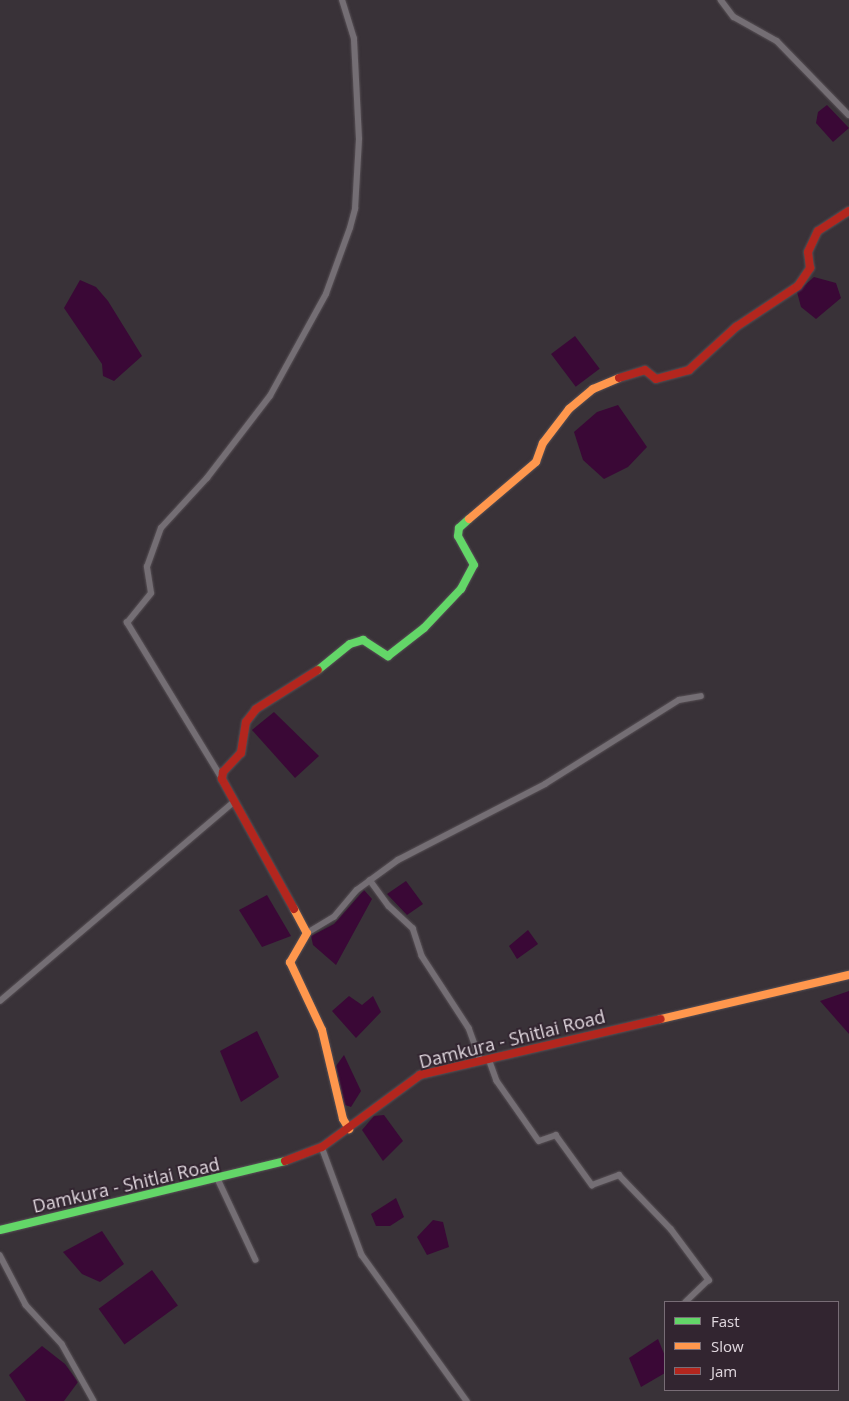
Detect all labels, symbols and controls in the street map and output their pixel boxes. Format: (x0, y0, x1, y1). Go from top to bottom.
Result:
street label: Damkura - Shitlai Road (417, 1005, 607, 1073)
street label: Damkura - Shitlai Road (30, 1153, 222, 1217)
legend (664, 1301, 839, 1391)
text: Fast (711, 1311, 740, 1331)
text: Slow (711, 1336, 744, 1356)
text: Jam (711, 1361, 737, 1381)

